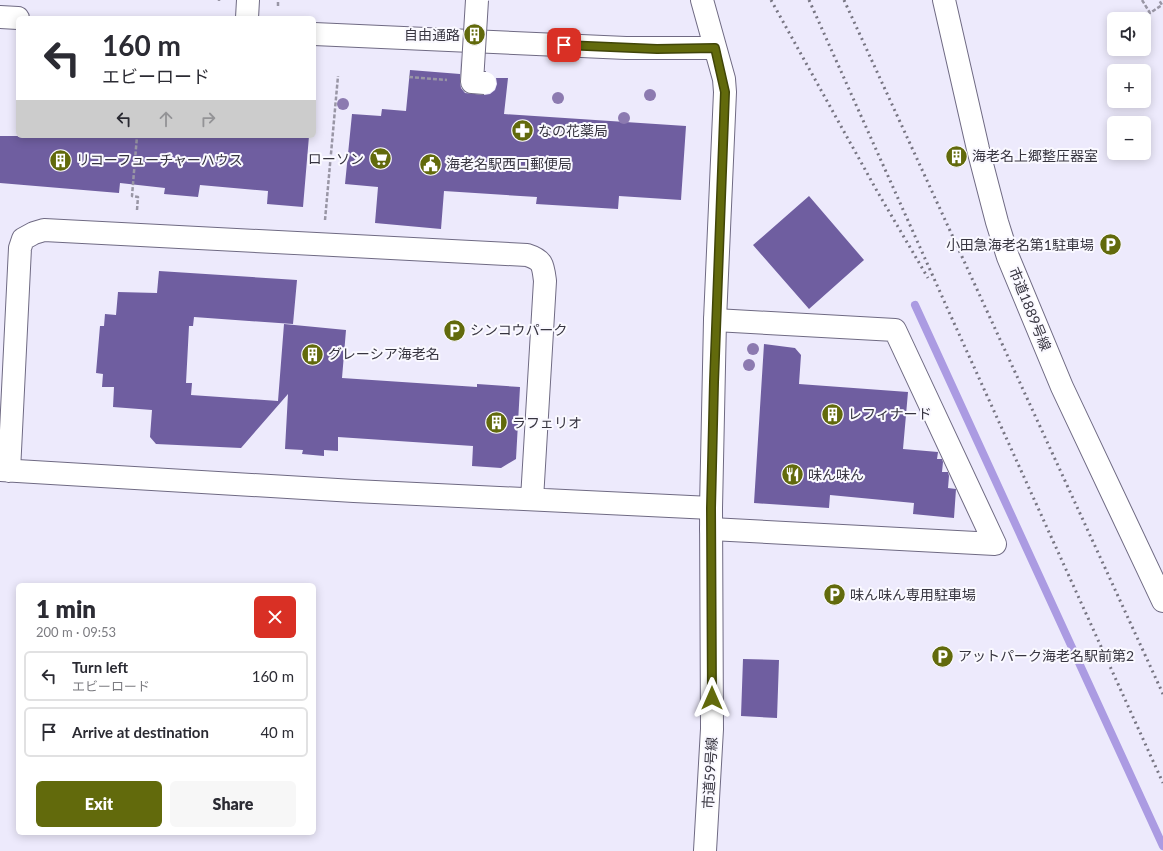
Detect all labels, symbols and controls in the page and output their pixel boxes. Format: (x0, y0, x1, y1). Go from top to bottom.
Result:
map controls (1107, 12, 1151, 160)
button: sound (1107, 12, 1151, 56)
building icon: 自由通路 (462, 22, 488, 48)
place label: 自由通路 (404, 26, 460, 43)
text: 160 m (102, 28, 181, 62)
pin (547, 28, 581, 62)
icon: left (36, 32, 88, 84)
icon: arrive (553, 34, 575, 56)
button: + (1107, 64, 1151, 108)
text: エビーロード (102, 65, 210, 87)
icon: left (113, 108, 135, 130)
icon: ahead (155, 108, 177, 130)
icon: right (197, 108, 219, 130)
button: − (1107, 116, 1151, 160)
pharmacy icon: なの花薬局 (509, 118, 535, 144)
place label: なの花薬局 (538, 122, 608, 139)
building icon: 海老名上郷整圧器室 (943, 143, 969, 169)
supermarket icon: ローソン (367, 146, 393, 172)
building icon: リコーフューチャーハウス (48, 147, 74, 173)
place label: 海老名上郷整圧器室 (972, 147, 1098, 164)
place label: ローソン (308, 150, 364, 167)
place label: リコーフューチャーハウス (76, 151, 243, 168)
public building icon: 海老名駅西口郵便局 (417, 151, 443, 177)
place label: 海老名駅西口郵便局 (446, 155, 572, 172)
parking icon: 小田急海老名第1駐車場 (1097, 232, 1123, 258)
place label: 小田急海老名第1駐車場 (946, 236, 1094, 253)
street label: 市道1889号線 (1006, 265, 1055, 353)
parking icon: シンコウパーク (442, 317, 468, 343)
place label: シンコウパーク (470, 321, 567, 338)
building icon: グレーシア海老名 (300, 341, 326, 367)
place label: グレーシア海老名 (328, 345, 440, 362)
building icon: レフィナード (819, 401, 845, 427)
place label: レフィナード (848, 405, 932, 422)
building icon: ラフェリオ (483, 410, 509, 436)
place label: ラフェリオ (512, 414, 582, 431)
restaurant icon: 味ん味ん (780, 462, 806, 488)
place label: 味ん味ん (808, 466, 864, 483)
parking icon: 味ん味ん専用駐車場 (822, 582, 848, 608)
place label: 味ん味ん専用駐車場 (850, 586, 976, 603)
text: 1 min (36, 594, 96, 623)
button: close (254, 596, 296, 638)
text: 200 m · 09:53 (36, 624, 116, 640)
parking icon: アットパーク海老名駅前第2 (929, 643, 955, 669)
place label: アットパーク海老名駅前第2 (958, 647, 1134, 664)
text: Turn left (72, 658, 128, 676)
icon: left (38, 665, 60, 687)
text: 160 m (252, 667, 294, 685)
position arrow (691, 677, 733, 719)
text: エビーロード (72, 678, 150, 694)
icon: arrive (38, 721, 60, 743)
text: Arrive at destination (72, 723, 209, 741)
text: 40 m (260, 723, 294, 741)
street label: 市道59号線 (699, 736, 720, 809)
button: Exit (36, 781, 162, 827)
button: Share (170, 781, 296, 827)

